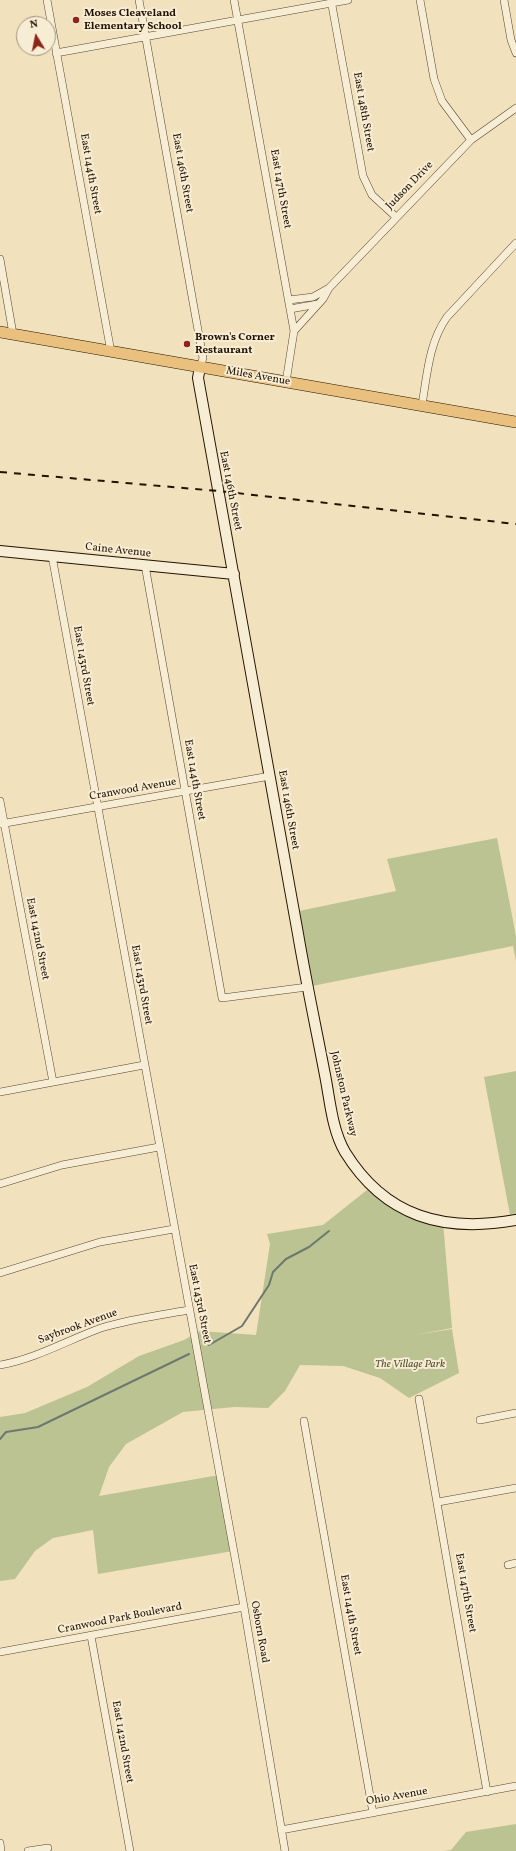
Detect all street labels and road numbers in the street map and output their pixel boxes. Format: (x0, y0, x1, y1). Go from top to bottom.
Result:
street label: East 148th Street (350, 71, 376, 153)
street label: East 146th Street (169, 132, 195, 214)
street label: East 144th Street (76, 133, 104, 215)
street label: East 147th Street (267, 148, 293, 230)
street label: Judson Drive (384, 159, 436, 213)
street label: Miles Avenue (225, 365, 291, 389)
street label: East 146th Street (216, 450, 244, 532)
street label: Caine Avenue (85, 541, 151, 561)
street label: East 143rd Street (69, 625, 97, 707)
street label: East 144th Street (180, 739, 208, 821)
street label: East 146th Street (275, 769, 301, 851)
street label: Cranwood Avenue (89, 776, 177, 804)
street label: East 142nd Street (23, 897, 51, 981)
street label: East 143rd Street (127, 944, 155, 1026)
street label: Johnston Parkway (327, 1050, 359, 1138)
street label: East 143rd Street (185, 1263, 213, 1345)
street label: Saybrook Avenue (36, 1307, 120, 1347)
street label: East 147th Street (452, 1552, 478, 1634)
street label: East 144th Street (336, 1574, 364, 1656)
street label: Osborn Road (247, 1600, 271, 1664)
street label: Cranwood Park Boulevard (57, 1601, 183, 1637)
street label: East 142nd Street (108, 1700, 136, 1784)
street label: Ohio Avenue (365, 1785, 429, 1809)

